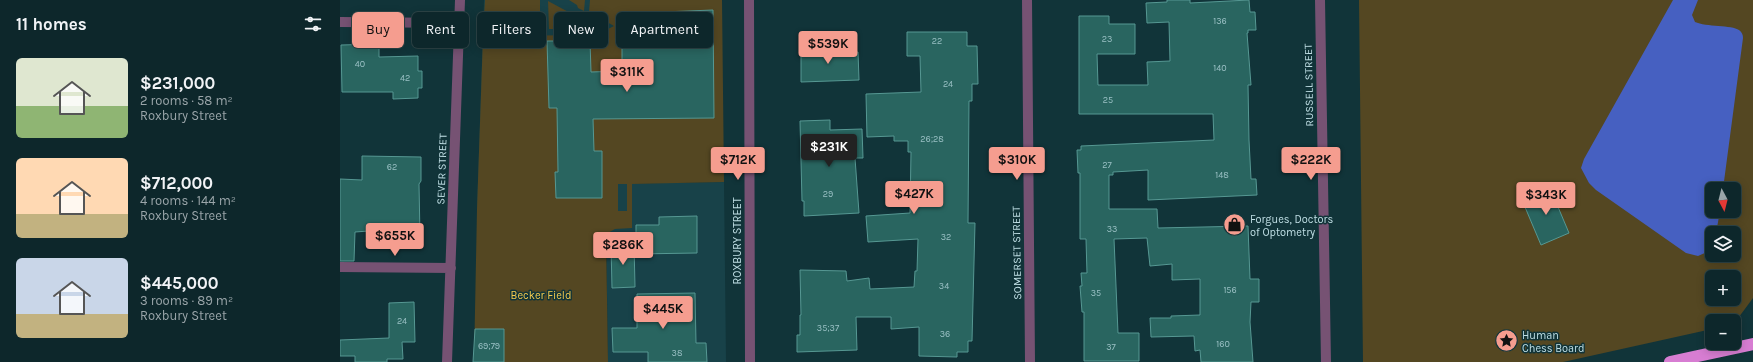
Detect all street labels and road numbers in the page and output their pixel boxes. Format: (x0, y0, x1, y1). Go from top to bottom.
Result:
street label: RUSSELL STREET (1302, 43, 1316, 127)
street label: SEVER STREET (434, 133, 450, 205)
street label: ROXBURY STREET (731, 197, 744, 284)
street label: SOMERSET STREET (1010, 206, 1024, 300)

